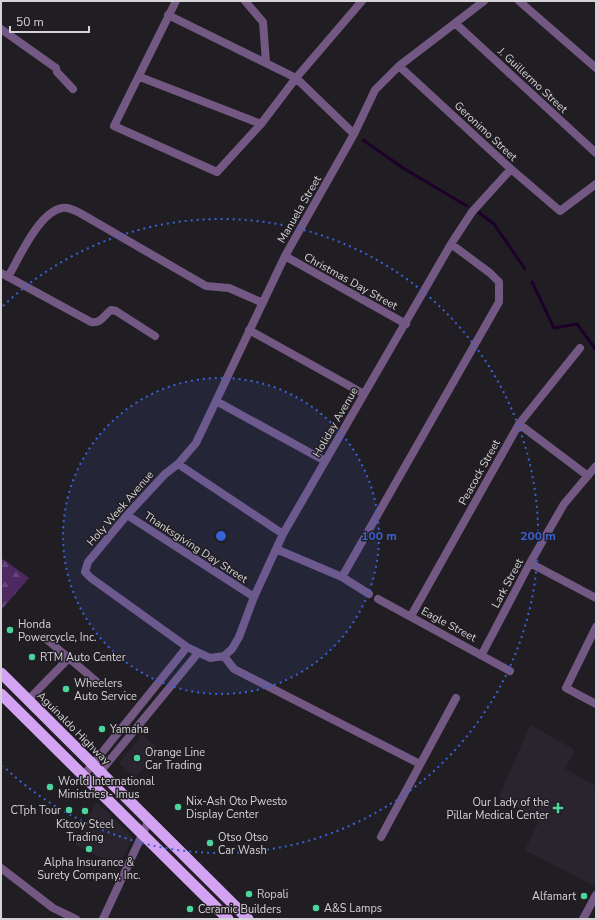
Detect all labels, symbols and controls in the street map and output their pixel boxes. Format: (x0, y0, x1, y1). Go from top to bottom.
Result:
scale bar (10, 8, 89, 34)
text: 50 m (16, 14, 44, 30)
street label: J. Guillermo Street (494, 43, 571, 117)
street label: Geronimo Street (451, 98, 520, 165)
street label: Manuela Street (274, 173, 325, 246)
street label: Christmas Day Street (301, 249, 400, 314)
street label: Holiday Avenue (309, 384, 362, 460)
street label: Peacock Street (455, 437, 504, 508)
street label: Holy Week Avenue (84, 467, 157, 549)
street label: Thanksgiving Day Street (141, 508, 251, 587)
text: 100 m (361, 528, 397, 544)
text: 200 m (520, 528, 556, 544)
centre of rings (214, 529, 228, 543)
street label: Lark Street (488, 556, 527, 611)
street label: Eagle Street (419, 604, 479, 645)
place label: Honda Powercycle, Inc. (18, 617, 97, 645)
marker: Honda Powercycle, Inc. (5, 625, 15, 635)
place label: RTM Auto Center (40, 650, 126, 665)
marker: RTM Auto Center (27, 652, 37, 662)
place label: Wheelers Auto Service (74, 676, 137, 704)
marker: Wheelers Auto Service (61, 684, 71, 694)
street label: Aguinaldo Highway (34, 688, 114, 769)
place label: Yamaha (109, 722, 149, 737)
marker: Yamaha (97, 724, 107, 734)
place label: Orange Line Car Trading (145, 745, 205, 773)
marker: Orange Line Car Trading (132, 753, 142, 763)
place label: World International Ministries - Imus (58, 774, 155, 802)
marker: World International Ministries - Imus (45, 782, 55, 792)
place label: Nix-Ash Oto Pwesto Display Center (186, 794, 287, 822)
place label: Our Lady of the Pillar Medical Center (446, 795, 549, 823)
marker: Nix-Ash Oto Pwesto Display Center (173, 802, 183, 812)
marker: Our Lady of the Pillar Medical Center (552, 802, 564, 814)
place label: CTph Tour (10, 803, 61, 818)
marker: CTph Tour (64, 805, 74, 815)
marker: Kitcoy Steel Trading (80, 806, 90, 816)
place label: Kitcoy Steel Trading (56, 817, 115, 845)
place label: Otso Otso Car Wash (218, 830, 268, 858)
marker: Otso Otso Car Wash (205, 838, 215, 848)
marker: Alpha Insurance & Surety Company, Inc. (84, 844, 94, 854)
place label: Alpha Insurance & Surety Company, Inc. (37, 855, 141, 883)
place label: Ropali (257, 887, 288, 902)
marker: Ropali (244, 889, 254, 899)
place label: Alfamart (532, 889, 576, 904)
marker: Alfamart (579, 891, 589, 901)
place label: A&S Lamps (324, 901, 382, 916)
place label: Ceramic Builders (198, 902, 281, 917)
marker: A&S Lamps (311, 903, 321, 913)
marker: Ceramic Builders (185, 904, 195, 914)

